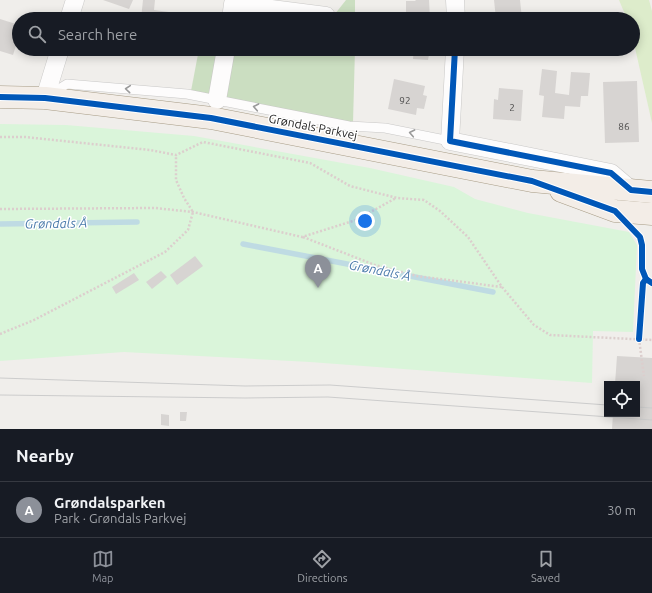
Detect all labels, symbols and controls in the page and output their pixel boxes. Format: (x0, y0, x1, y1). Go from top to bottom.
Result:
search box (12, 12, 640, 56)
icon: search (26, 23, 48, 45)
text: Search here (58, 26, 137, 43)
one-way arrow (124, 85, 131, 94)
house number: 92 (399, 95, 411, 106)
house number: 2 (509, 102, 515, 113)
one-way arrow (253, 104, 259, 112)
street label: Grøndals Parkvej (268, 112, 359, 141)
house number: 86 (618, 121, 630, 132)
one-way arrow (409, 130, 415, 138)
your location (355, 211, 375, 231)
water label: Grøndals Å (25, 215, 87, 231)
pin: A (305, 255, 331, 288)
water label: Grøndals Å (348, 257, 412, 283)
map controls (604, 381, 640, 417)
button: locate (604, 381, 640, 417)
text: Nearby (16, 446, 74, 465)
text: Grøndalsparken (54, 494, 166, 511)
text: A (24, 503, 34, 517)
text: 30 m (607, 503, 636, 517)
text: Park · Grøndals Parkvej (54, 511, 186, 525)
tab: Map (92, 548, 114, 584)
tab: Directions (297, 548, 347, 584)
tab: Saved (531, 548, 560, 584)

